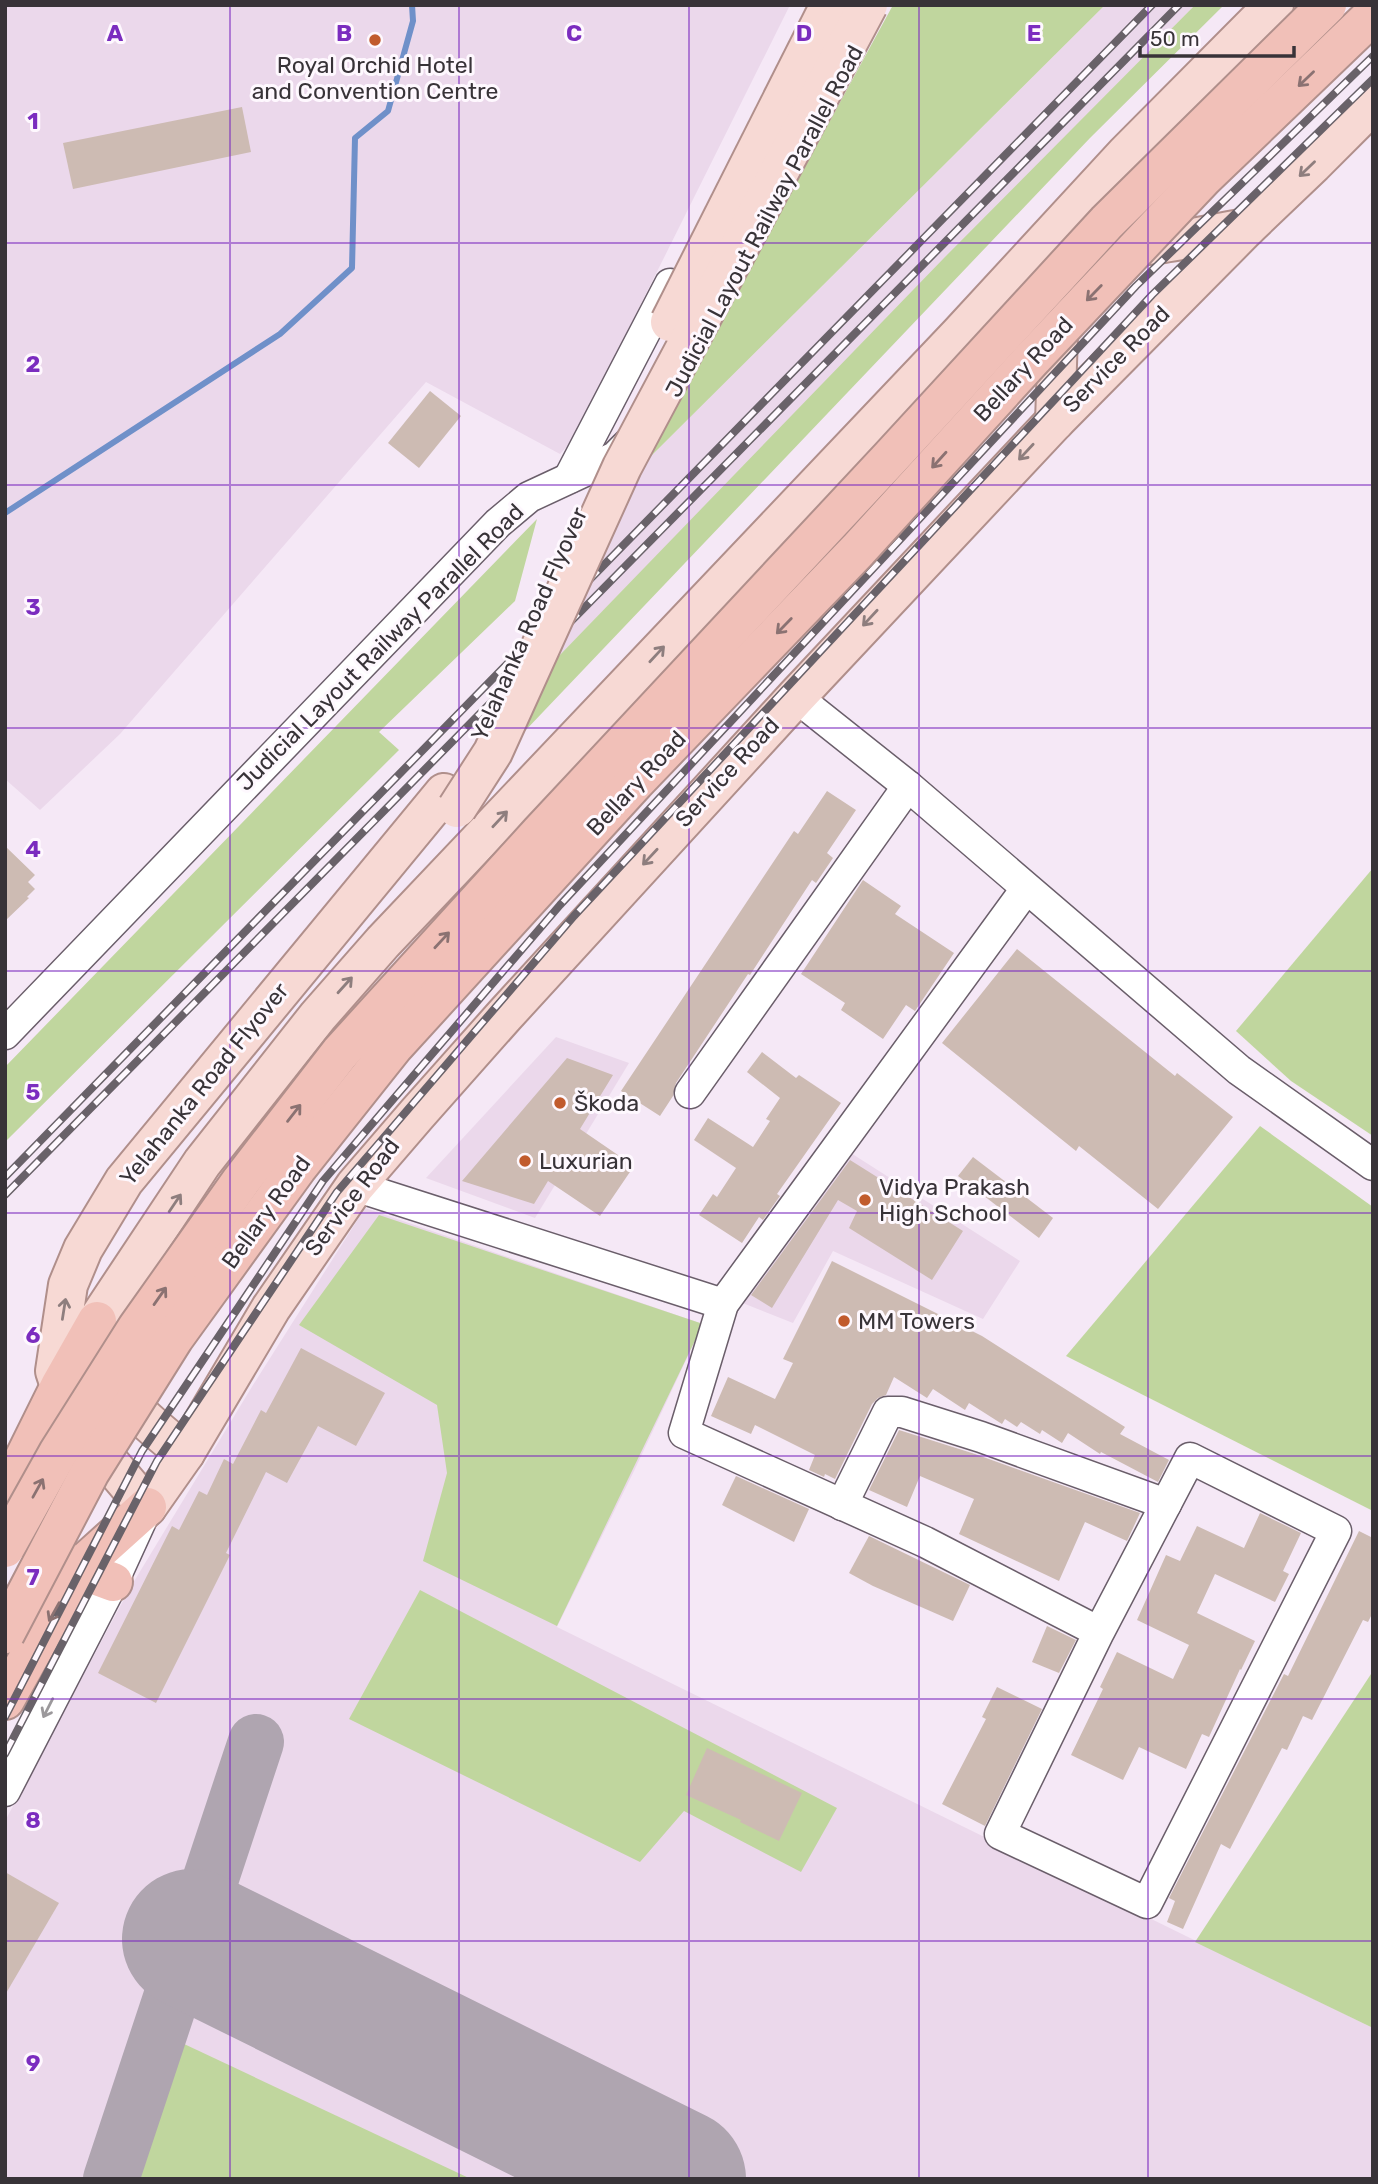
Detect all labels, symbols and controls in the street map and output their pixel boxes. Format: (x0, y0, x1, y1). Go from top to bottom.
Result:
scale bar (1140, 14, 1294, 58)
text: A (107, 19, 124, 47)
text: B (336, 19, 352, 47)
text: C (566, 19, 582, 47)
text: D (796, 19, 812, 47)
text: E (1027, 19, 1041, 47)
text: 50 m (1150, 26, 1200, 51)
marker: Royal Orchid Hotel and Convention Centre (367, 32, 383, 48)
street label: Judicial Layout Railway Parallel Road (659, 40, 869, 402)
place label: Royal Orchid Hotel and Convention Centre (252, 51, 498, 105)
one-way arrow (1298, 71, 1315, 88)
text: 1 (27, 107, 39, 135)
one-way arrow (1299, 161, 1316, 178)
one-way arrow (1086, 284, 1102, 302)
street label: Service Road (1057, 300, 1175, 418)
street label: Bellary Road (967, 311, 1079, 427)
text: 2 (26, 350, 40, 378)
one-way arrow (1017, 443, 1034, 460)
one-way arrow (931, 451, 948, 468)
street label: Judicial Layout Railway Parallel Road (231, 498, 529, 796)
street label: Yelahanka Road Flyover (465, 503, 593, 745)
text: 3 (25, 593, 41, 621)
one-way arrow (862, 609, 879, 626)
one-way arrow (776, 617, 793, 634)
one-way arrow (648, 645, 665, 663)
street label: Service Road (669, 711, 785, 833)
street label: Bellary Road (580, 725, 692, 841)
one-way arrow (492, 811, 509, 828)
text: 4 (25, 835, 41, 863)
one-way arrow (641, 848, 658, 865)
one-way arrow (433, 932, 450, 949)
one-way arrow (337, 976, 353, 994)
street label: Yelahanka Road Flyover (114, 977, 295, 1191)
text: 5 (26, 1078, 41, 1106)
place label: Škoda (574, 1089, 639, 1117)
marker: Škoda (552, 1095, 568, 1111)
one-way arrow (286, 1104, 301, 1122)
street label: Service Road (299, 1133, 405, 1261)
place label: Luxurian (539, 1147, 633, 1175)
street label: Bellary Road (216, 1150, 316, 1274)
marker: Luxurian (517, 1153, 533, 1169)
place label: Vidya Prakash High School (879, 1173, 1030, 1227)
marker: Vidya Prakash High School (857, 1192, 873, 1208)
one-way arrow (168, 1194, 183, 1213)
one-way arrow (152, 1287, 167, 1306)
one-way arrow (58, 1298, 71, 1321)
place label: MM Towers (858, 1307, 975, 1335)
marker: MM Towers (836, 1313, 852, 1329)
text: 6 (26, 1321, 41, 1349)
one-way arrow (31, 1479, 45, 1499)
text: 7 (26, 1563, 40, 1591)
one-way arrow (47, 1601, 60, 1622)
one-way arrow (41, 1697, 54, 1718)
text: 8 (25, 1806, 41, 1834)
text: 9 (26, 2049, 40, 2077)

